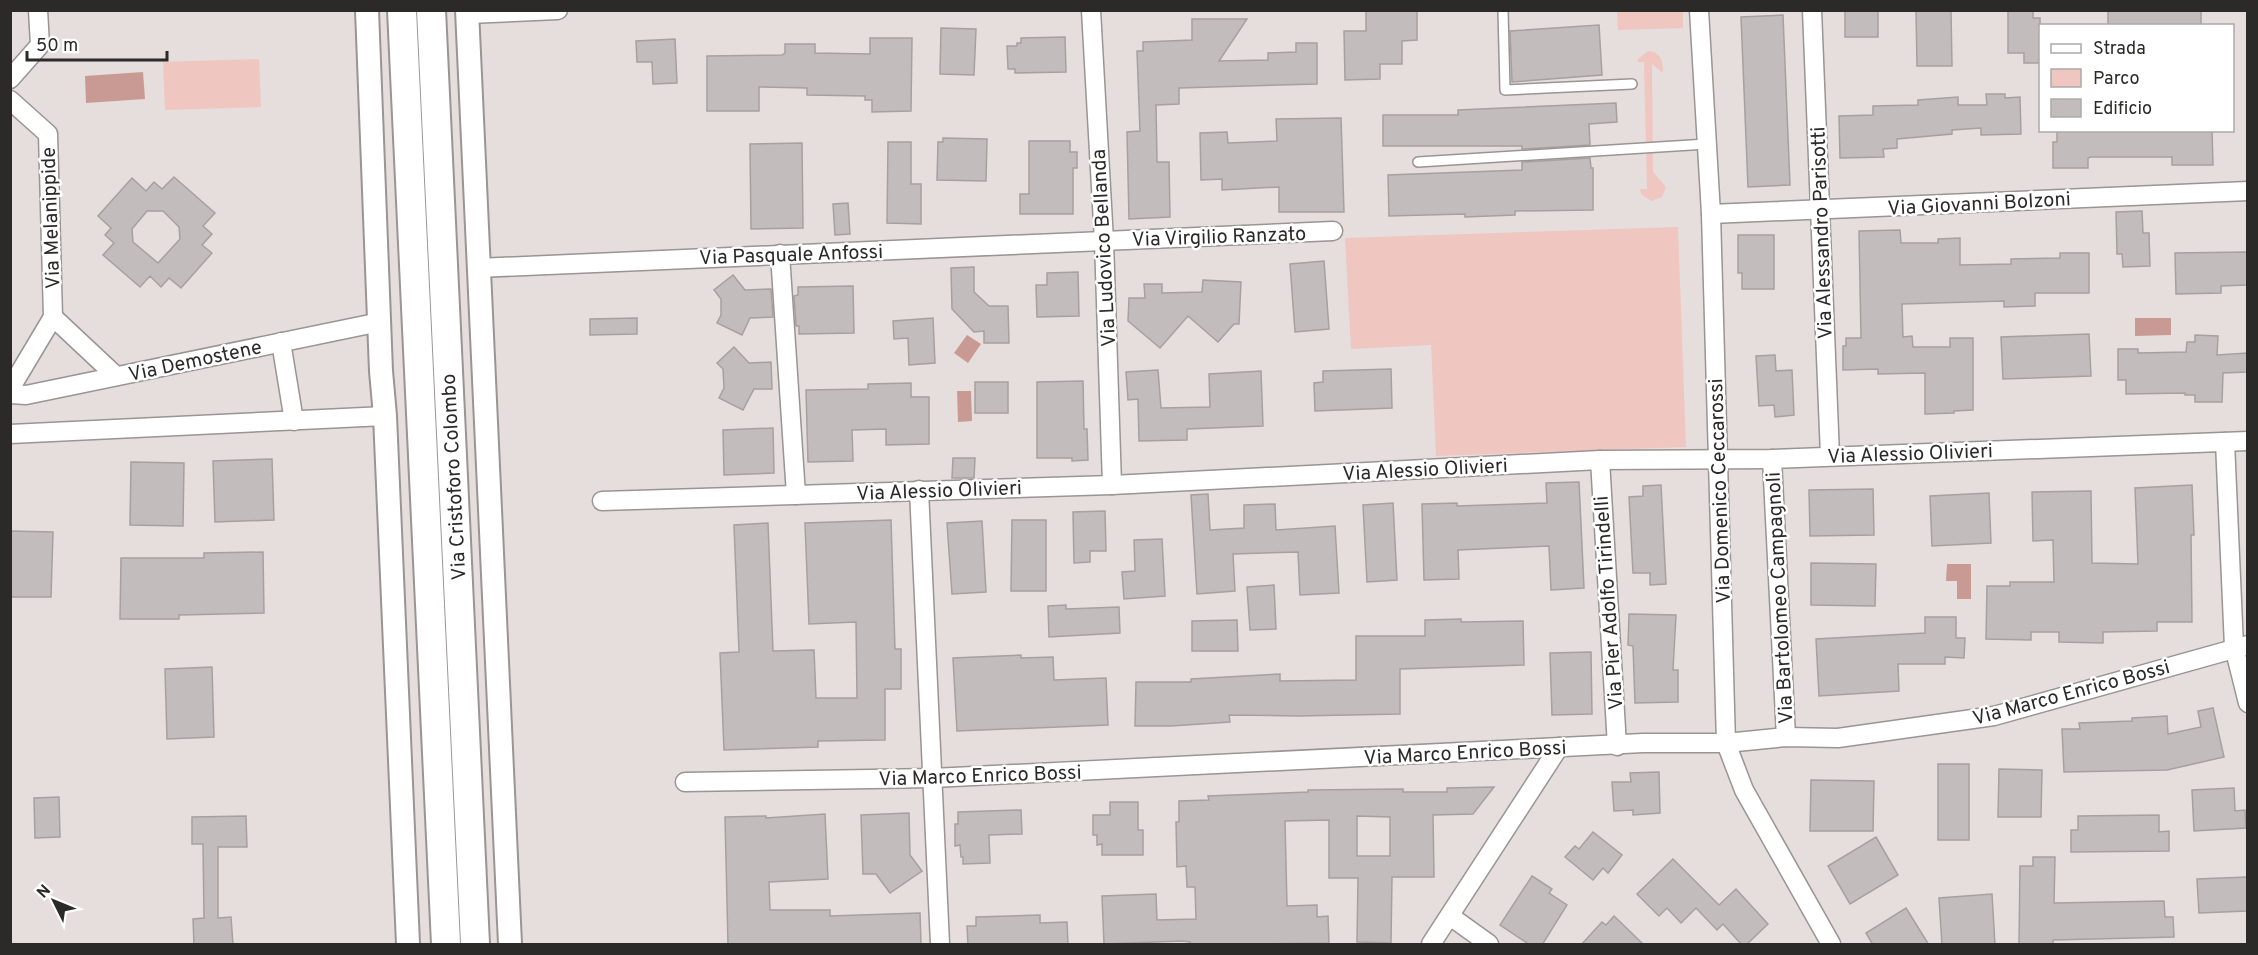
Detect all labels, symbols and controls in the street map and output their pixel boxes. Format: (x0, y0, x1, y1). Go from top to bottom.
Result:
scale bar (27, 24, 166, 62)
legend (2039, 24, 2234, 132)
text: 50 m (36, 35, 78, 58)
text: Strada (2093, 38, 2146, 61)
text: Parco (2093, 68, 2139, 91)
text: Edificio (2093, 98, 2152, 121)
street label: Via Alessandro Parisotti (1806, 126, 1840, 340)
street label: Via Melanippide (37, 146, 67, 289)
street label: Via Ludovico Bellanda (1087, 148, 1123, 347)
street label: Via Giovanni Bolzoni (1887, 187, 2071, 223)
street label: Via Virgilio Ranzato (1131, 222, 1307, 254)
street label: Via Pasquale Anfossi (699, 240, 884, 272)
street label: Via Demostene (126, 335, 265, 389)
street label: Via Cristoforo Colombo (437, 373, 473, 581)
street label: Via Domenico Ceccarossi (1704, 378, 1738, 604)
street label: Via Alessio Olivieri (1827, 439, 1993, 471)
street label: Via Alessio Olivieri (1342, 454, 1508, 488)
street label: Via Bartolomeo Campagnoli (1761, 471, 1801, 725)
street label: Via Alessio Olivieri (856, 476, 1022, 508)
street label: Via Pier Adolfo Tirindelli (1590, 495, 1630, 711)
street label: Via Marco Enrico Bossi (1970, 655, 2173, 733)
street label: Via Marco Enrico Bossi (1363, 736, 1567, 772)
street label: Via Marco Enrico Bossi (878, 760, 1082, 794)
north arrow (24, 871, 84, 931)
text: N (33, 881, 56, 903)

